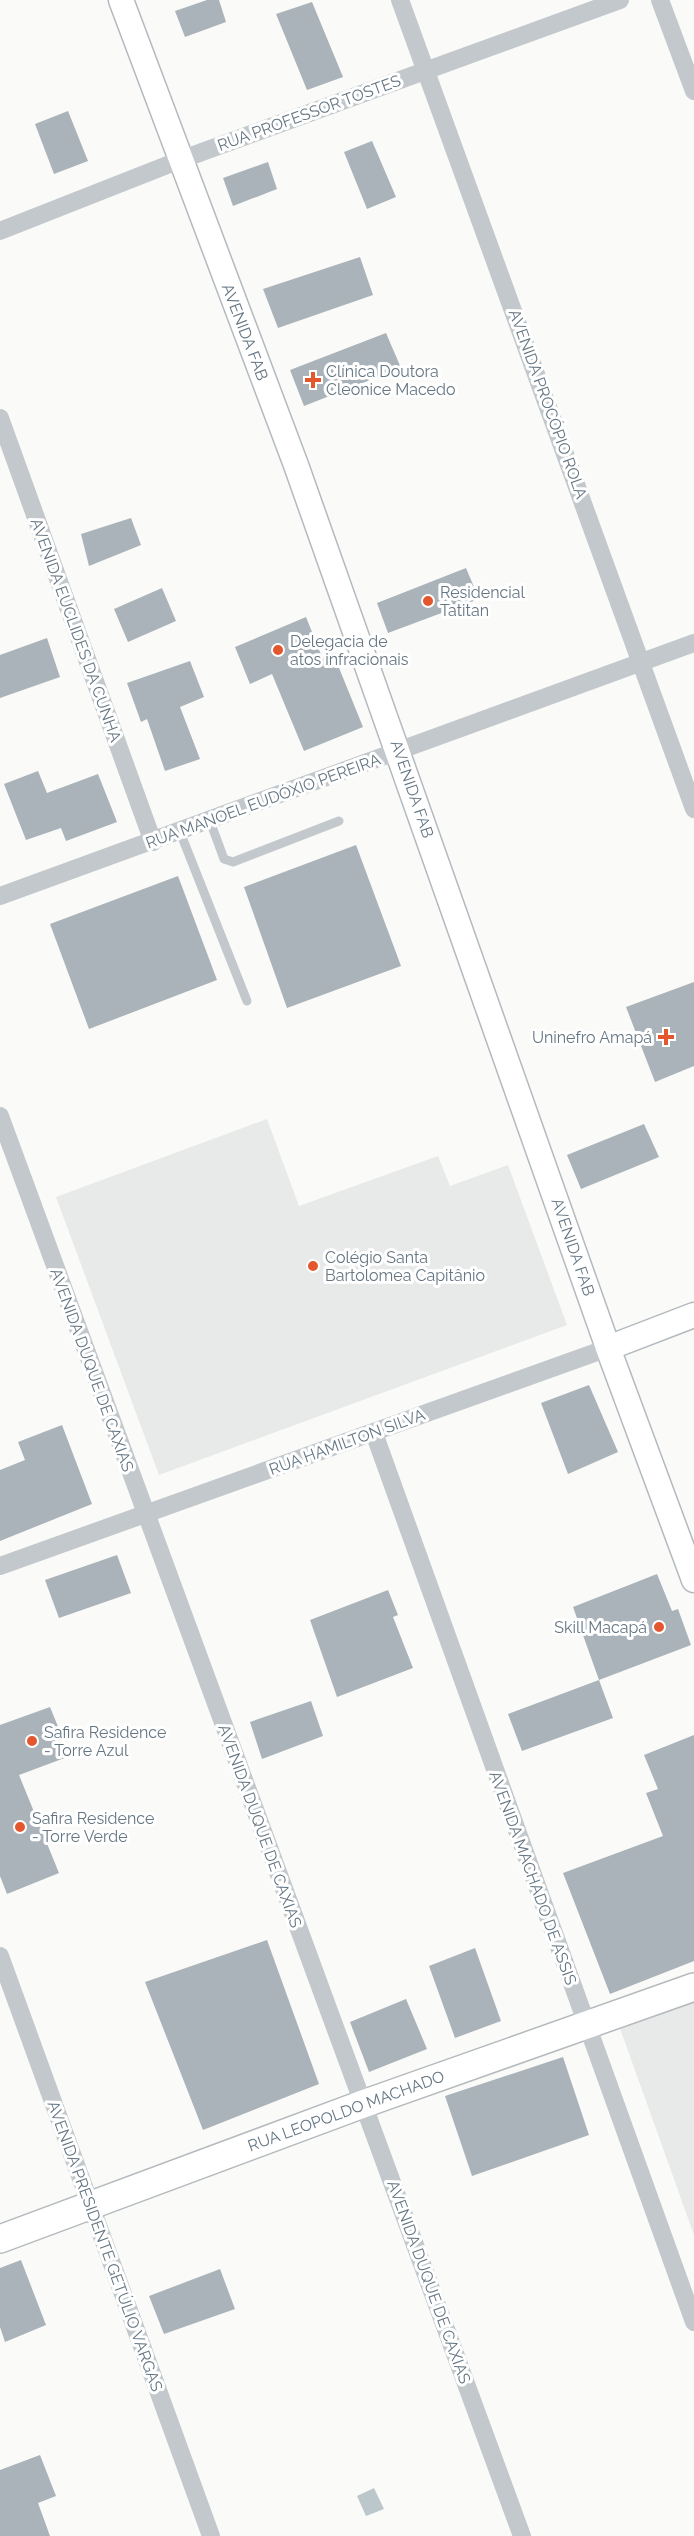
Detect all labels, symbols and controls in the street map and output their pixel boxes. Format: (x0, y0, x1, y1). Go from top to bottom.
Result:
street label: RUA PROFESSOR TOSTES (215, 71, 404, 155)
street label: AVENIDA FAB (218, 281, 272, 383)
street label: AVENIDA PROCÓPIO ROLA (505, 306, 592, 501)
place label: Clínica Doutora Cleonice Macedo (326, 362, 455, 399)
marker: Clínica Doutora Cleonice Macedo (304, 371, 322, 389)
street label: AVENIDA EUCLIDES DA CUNHA (27, 516, 125, 745)
place label: Residencial Tatitan (440, 583, 525, 620)
marker: Residencial Tatitan (421, 594, 435, 608)
place label: Delegacia de atos infracionais (290, 632, 409, 669)
marker: Delegacia de atos infracionais (271, 643, 285, 657)
street label: AVENIDA FAB (386, 738, 438, 840)
street label: RUA MANOEL EUDÓXIO PEREIRA (143, 749, 383, 852)
place label: Uninefro Amapá (532, 1028, 652, 1047)
marker: Uninefro Amapá (657, 1028, 675, 1046)
street label: AVENIDA FAB (547, 1196, 599, 1298)
place label: Colégio Santa Bartolomea Capitânio (325, 1248, 485, 1285)
marker: Colégio Santa Bartolomea Capitânio (306, 1259, 320, 1273)
street label: AVENIDA DUQUE DE CAXIAS (46, 1266, 138, 1475)
street label: RUA HAMILTON SILVA (266, 1405, 428, 1479)
place label: Skill Macapá (554, 1618, 647, 1637)
marker: Skill Macapá (652, 1620, 666, 1634)
street label: AVENIDA DUQUE DE CAXIAS (214, 1722, 306, 1931)
place label: Safira Residence - Torre Azul (44, 1723, 166, 1760)
marker: Safira Residence - Torre Azul (25, 1734, 39, 1748)
street label: AVENIDA MACHADO DE ASSIS (485, 1768, 581, 1988)
place label: Safira Residence - Torre Verde (32, 1809, 154, 1846)
marker: Safira Residence - Torre Verde (13, 1820, 27, 1834)
street label: RUA LEOPOLDO MACHADO (245, 2067, 447, 2155)
street label: AVENIDA PRESIDENTE GETÚLIO VARGAS (43, 2098, 168, 2394)
street label: AVENIDA DUQUE DE CAXIAS (383, 2178, 475, 2387)

